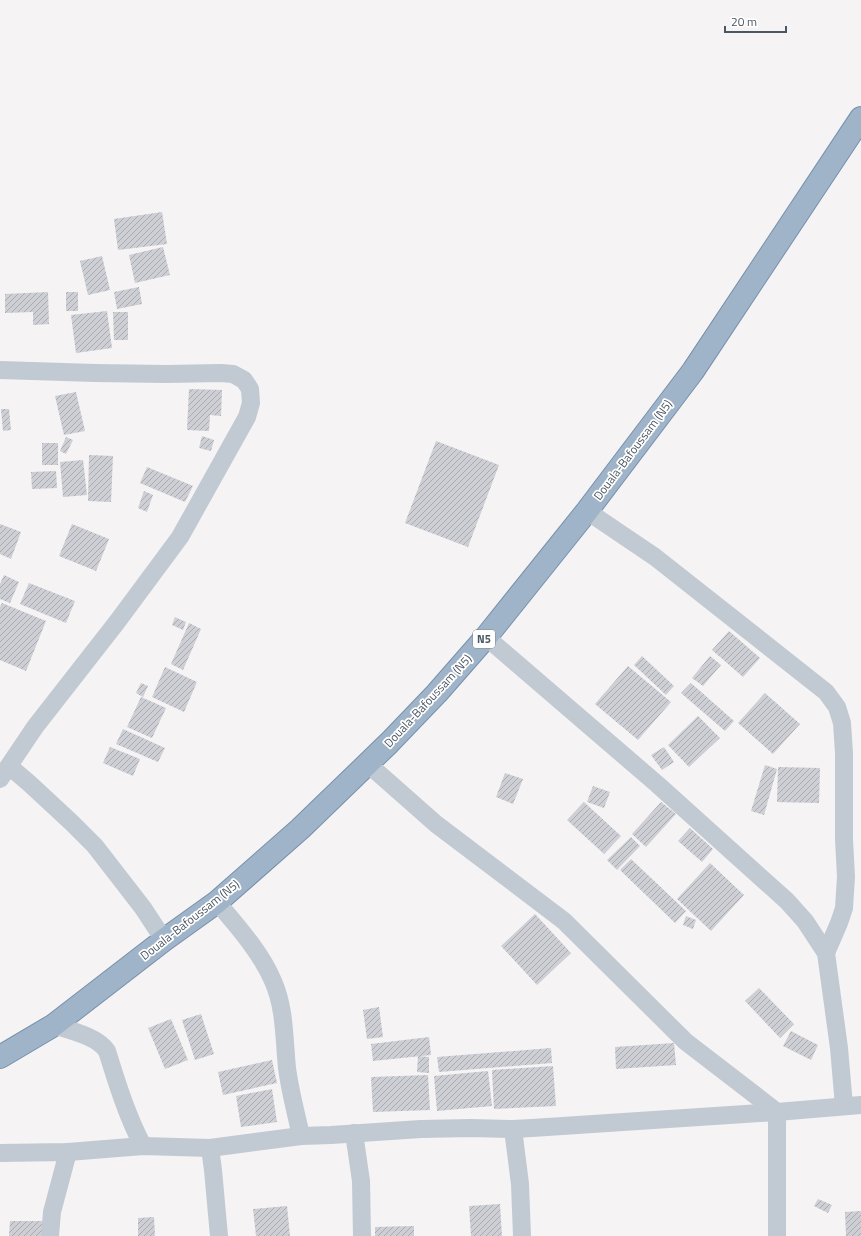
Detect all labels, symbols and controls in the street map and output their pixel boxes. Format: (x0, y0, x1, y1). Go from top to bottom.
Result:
scale bar (725, 8, 786, 34)
text: 20 m (731, 12, 757, 31)
street label: Douala-Bafoussam (N5) (588, 395, 677, 504)
road number: N5 (473, 630, 495, 648)
street label: Douala-Bafoussam (N5) (379, 650, 476, 752)
street label: Douala-Bafoussam (N5) (136, 875, 243, 964)

